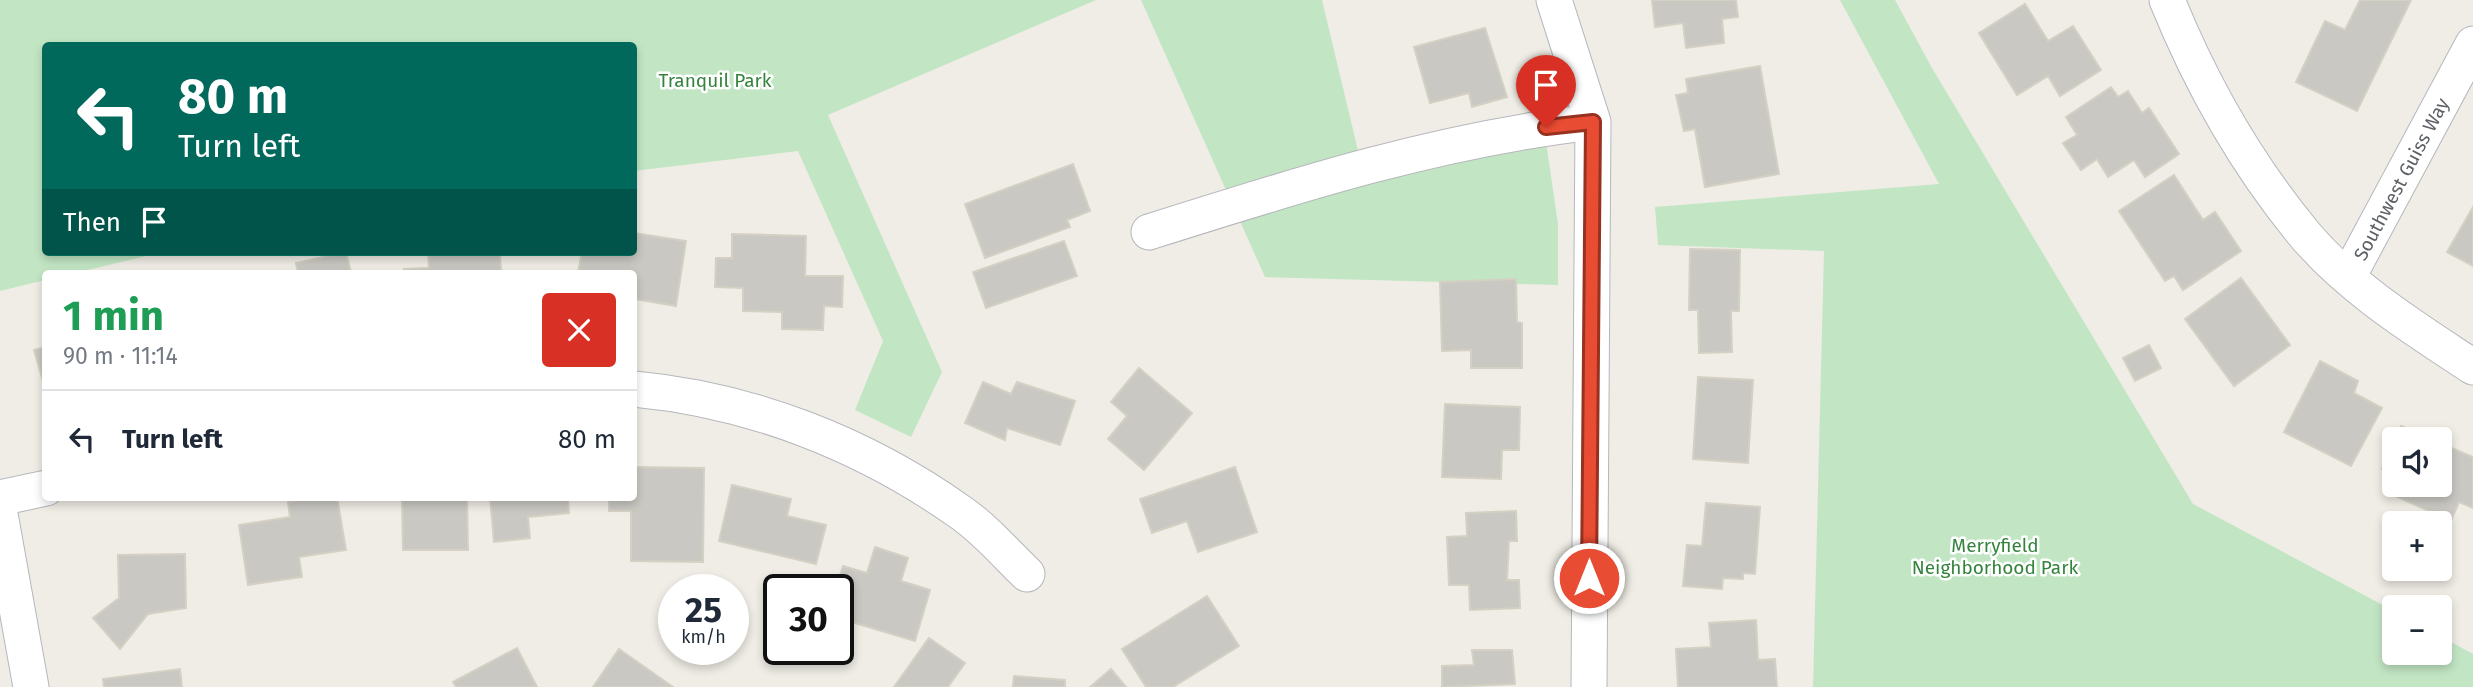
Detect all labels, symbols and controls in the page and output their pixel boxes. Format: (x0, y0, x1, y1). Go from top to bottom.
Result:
pin (1516, 55, 1576, 127)
icon: arrive (1527, 66, 1565, 104)
text: 80 m (178, 67, 288, 126)
park label: Tranquil Park (658, 69, 772, 92)
icon: left (63, 70, 154, 161)
street label: Southwest Guiss Way (2349, 93, 2454, 264)
text: Turn left (178, 127, 300, 165)
icon: arrive (135, 203, 173, 241)
text: Then (63, 207, 121, 238)
text: 1 min (63, 291, 164, 341)
button: close (542, 293, 616, 367)
text: 90 m · 11:14 (63, 342, 178, 370)
icon: left (63, 420, 101, 458)
text: Turn left (122, 424, 223, 455)
text: 80 m (558, 424, 616, 455)
map controls (2382, 427, 2452, 665)
button: sound (2382, 427, 2452, 497)
button: + (2382, 511, 2452, 581)
park label: Merryfield Neighborhood Park (1912, 534, 2079, 579)
position arrow (1552, 541, 1626, 615)
speed limit sign: 30 (763, 574, 854, 665)
text: 25 (685, 589, 722, 631)
button: − (2382, 595, 2452, 665)
text: km/h (681, 626, 726, 648)

